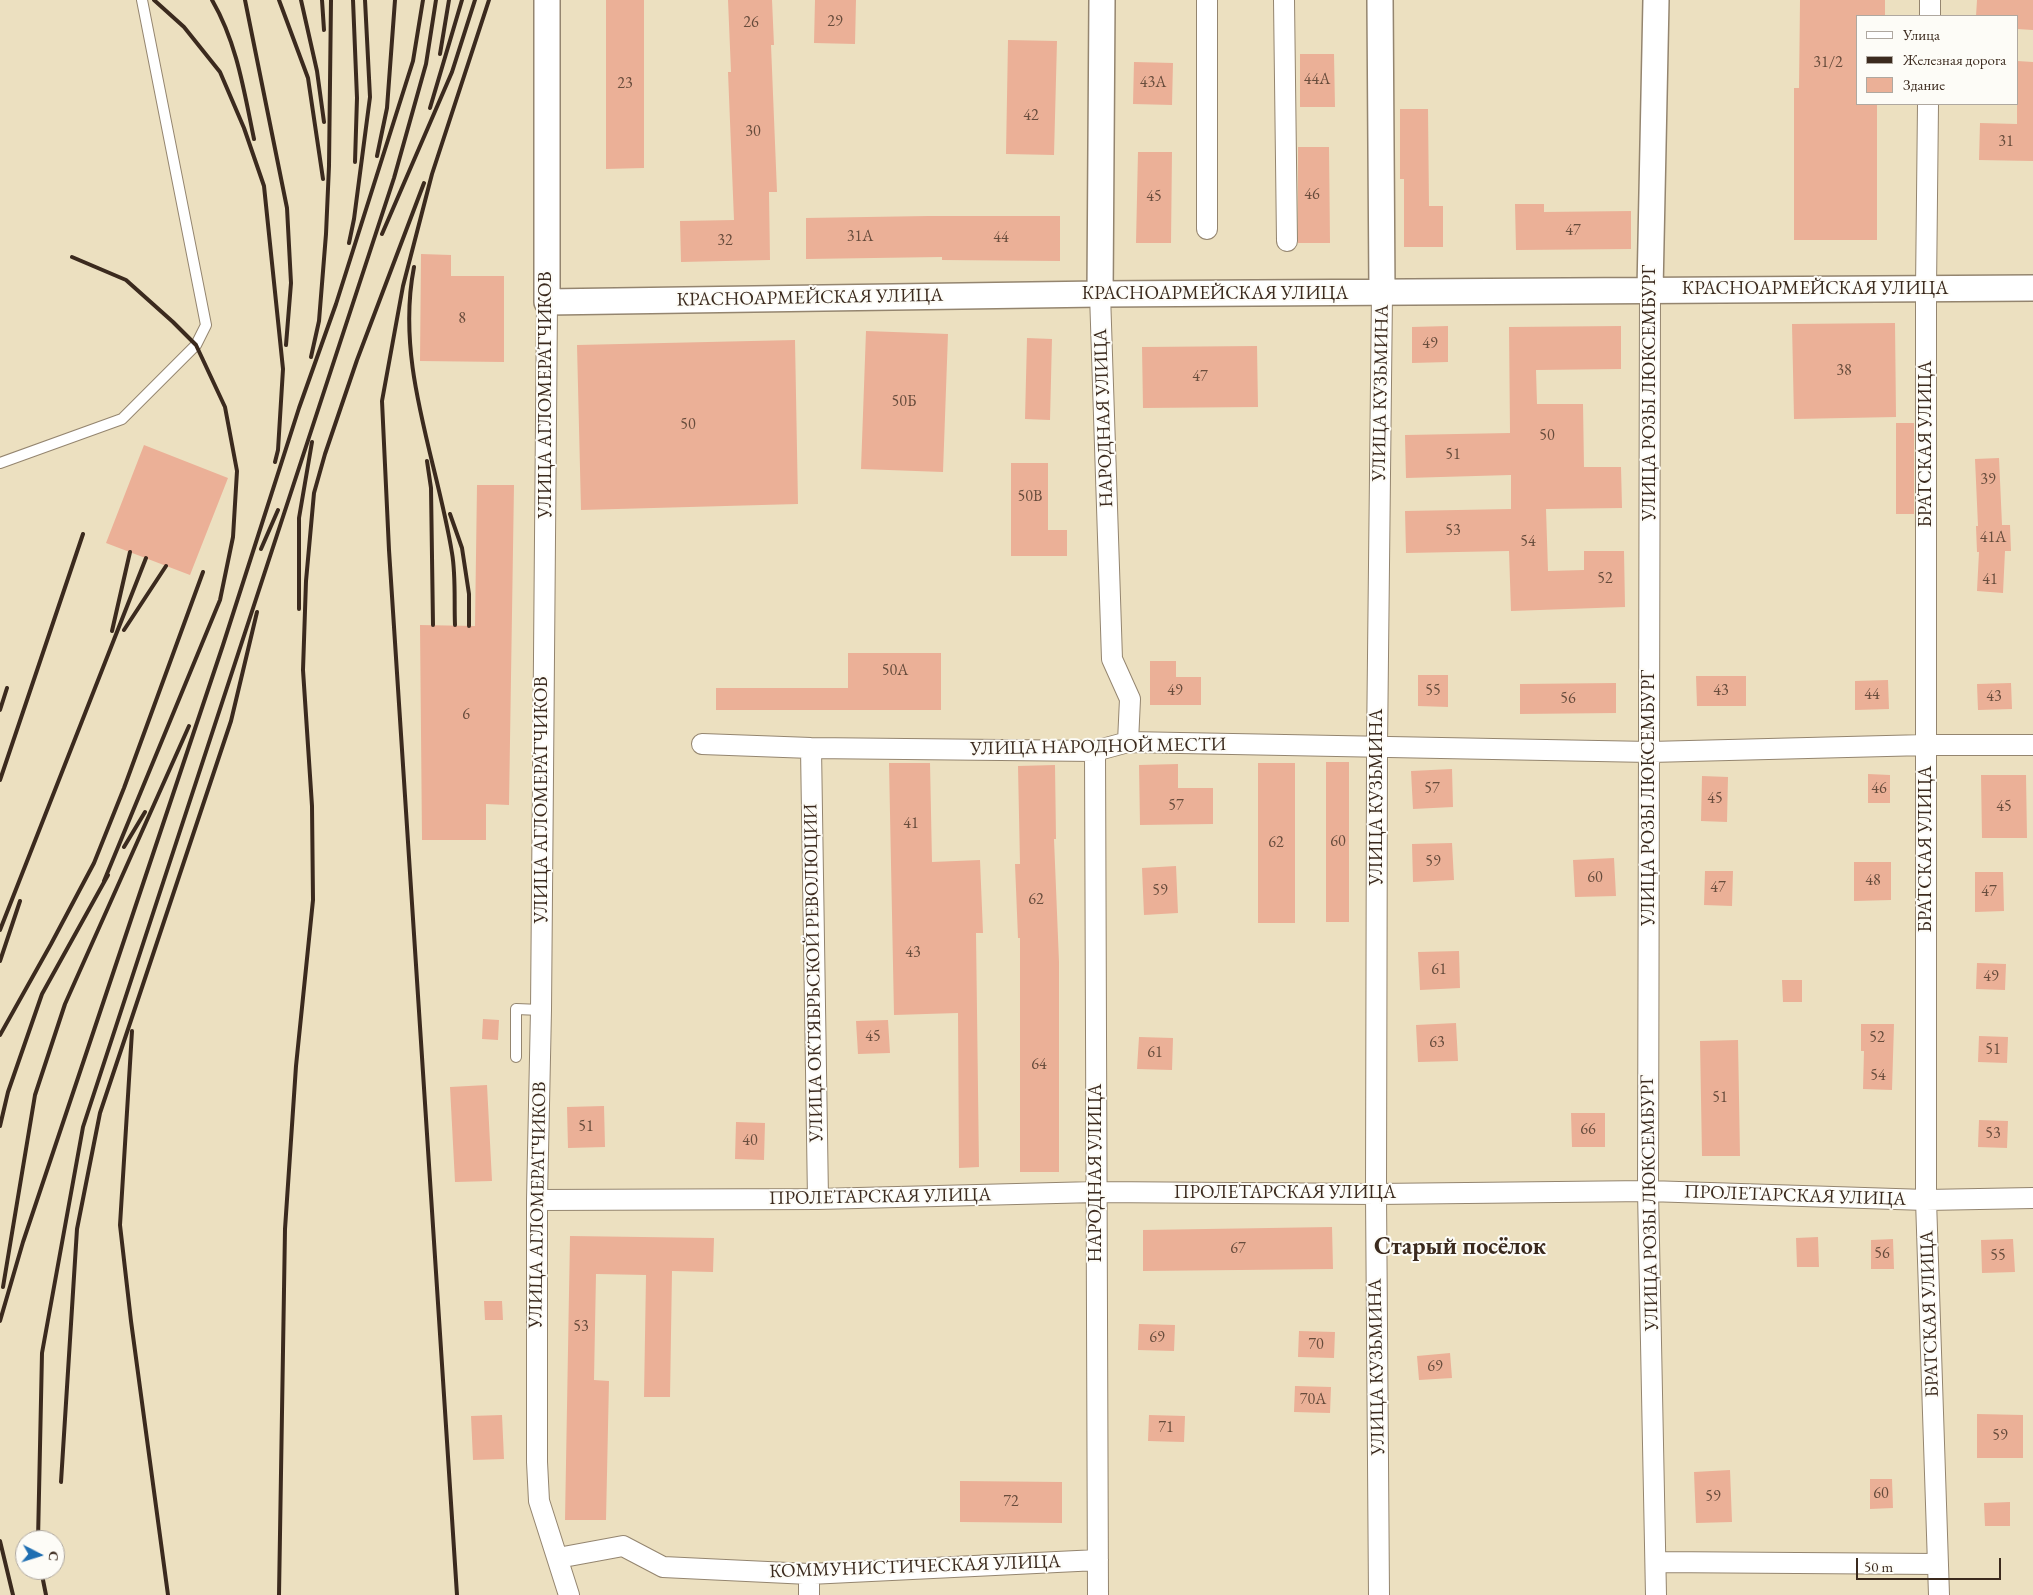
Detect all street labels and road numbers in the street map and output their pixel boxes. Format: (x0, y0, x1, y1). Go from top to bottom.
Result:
street label: УЛИЦА РОЗЫ ЛЮКСЕМБУРГ (1639, 265, 1661, 521)
street label: УЛИЦА АГЛОМЕРАТЧИКОВ (535, 271, 557, 519)
street label: КРАСНОАРМЕЙСКАЯ УЛИЦА (1682, 278, 1948, 300)
street label: КРАСНОАРМЕЙСКАЯ УЛИЦА (1082, 283, 1348, 305)
street label: КРАСНОАРМЕЙСКАЯ УЛИЦА (676, 284, 944, 312)
street label: УЛИЦА КУЗЬМИНА (1368, 304, 1394, 482)
street label: НАРОДНАЯ УЛИЦА (1089, 328, 1119, 508)
street label: БРАТСКАЯ УЛИЦА (1915, 361, 1937, 527)
street label: УЛИЦА РОЗЫ ЛЮКСЕМБУРГ (1638, 670, 1660, 926)
street label: УЛИЦА АГЛОМЕРАТЧИКОВ (531, 676, 553, 924)
street label: УЛИЦА КУЗЬМИНА (1366, 709, 1388, 885)
street label: УЛИЦА НАРОДНОЙ МЕСТИ (970, 733, 1226, 761)
street label: БРАТСКАЯ УЛИЦА (1915, 766, 1937, 932)
street label: УЛИЦА ОКТЯБРЬСКОЙ РЕВОЛЮЦИИ (800, 804, 828, 1142)
street label: УЛИЦА РОЗЫ ЛЮКСЕМБУРГ (1636, 1075, 1664, 1331)
street label: УЛИЦА АГЛОМЕРАТЧИКОВ (524, 1081, 552, 1329)
street label: НАРОДНАЯ УЛИЦА (1085, 1084, 1107, 1262)
street label: ПРОЛЕТАРСКАЯ УЛИЦА (1683, 1181, 1907, 1211)
street label: ПРОЛЕТАРСКАЯ УЛИЦА (1174, 1182, 1396, 1204)
street label: ПРОЛЕТАРСКАЯ УЛИЦА (769, 1184, 991, 1210)
street label: БРАТСКАЯ УЛИЦА (1916, 1230, 1944, 1398)
street label: УЛИЦА КУЗЬМИНА (1364, 1278, 1390, 1456)
street label: КОММУНИСТИЧЕСКАЯ УЛИЦА (769, 1551, 1061, 1583)

